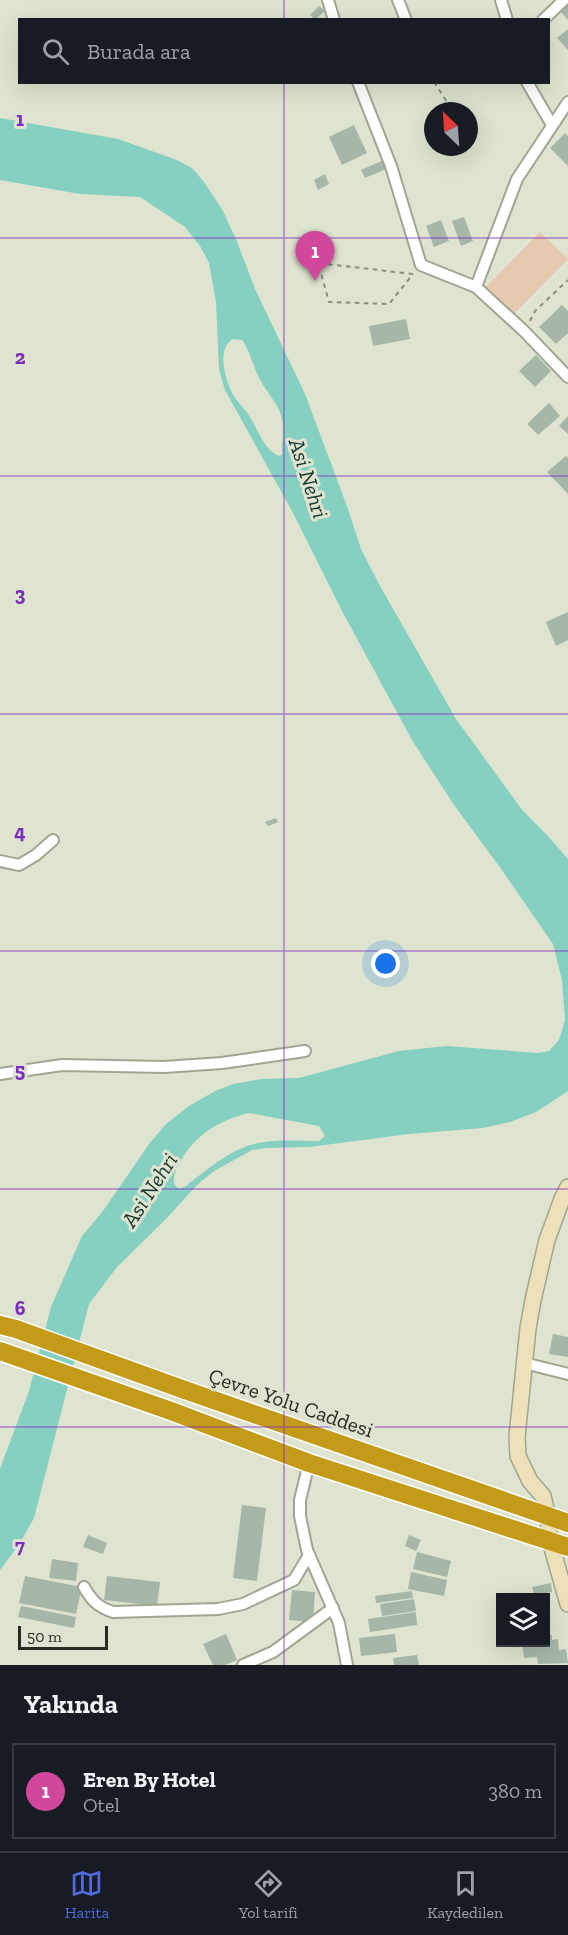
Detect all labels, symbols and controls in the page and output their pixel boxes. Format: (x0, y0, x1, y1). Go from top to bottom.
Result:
search box (18, 18, 550, 84)
icon: search (39, 35, 72, 68)
text: Burada ara (87, 38, 191, 65)
north arrow (424, 102, 478, 156)
text: 1 (16, 107, 24, 131)
pin: 1 (296, 232, 334, 281)
text: 2 (15, 345, 26, 369)
water label: Asi Nehri (283, 434, 334, 522)
text: 3 (15, 582, 26, 606)
text: 4 (14, 820, 26, 844)
your location (371, 949, 400, 978)
text: 5 (15, 1058, 25, 1082)
water label: Asi Nehri (115, 1148, 183, 1233)
text: 6 (15, 1296, 26, 1320)
street label: Çevre Yolu Caddesi (206, 1363, 377, 1442)
text: 7 (15, 1534, 25, 1558)
map controls (496, 1593, 550, 1647)
button: layers (496, 1593, 550, 1647)
scale bar (18, 1623, 108, 1650)
text: 50 m (27, 1627, 62, 1646)
text: Yakında (24, 1688, 118, 1720)
text: Eren By Hotel (83, 1766, 216, 1793)
text: 1 (41, 1779, 50, 1803)
text: 380 m (488, 1779, 542, 1803)
text: Otel (83, 1793, 120, 1817)
tab: Harita (65, 1867, 109, 1922)
tab: Yol tarifi (239, 1867, 298, 1922)
tab: Kaydedilen (427, 1867, 503, 1922)

